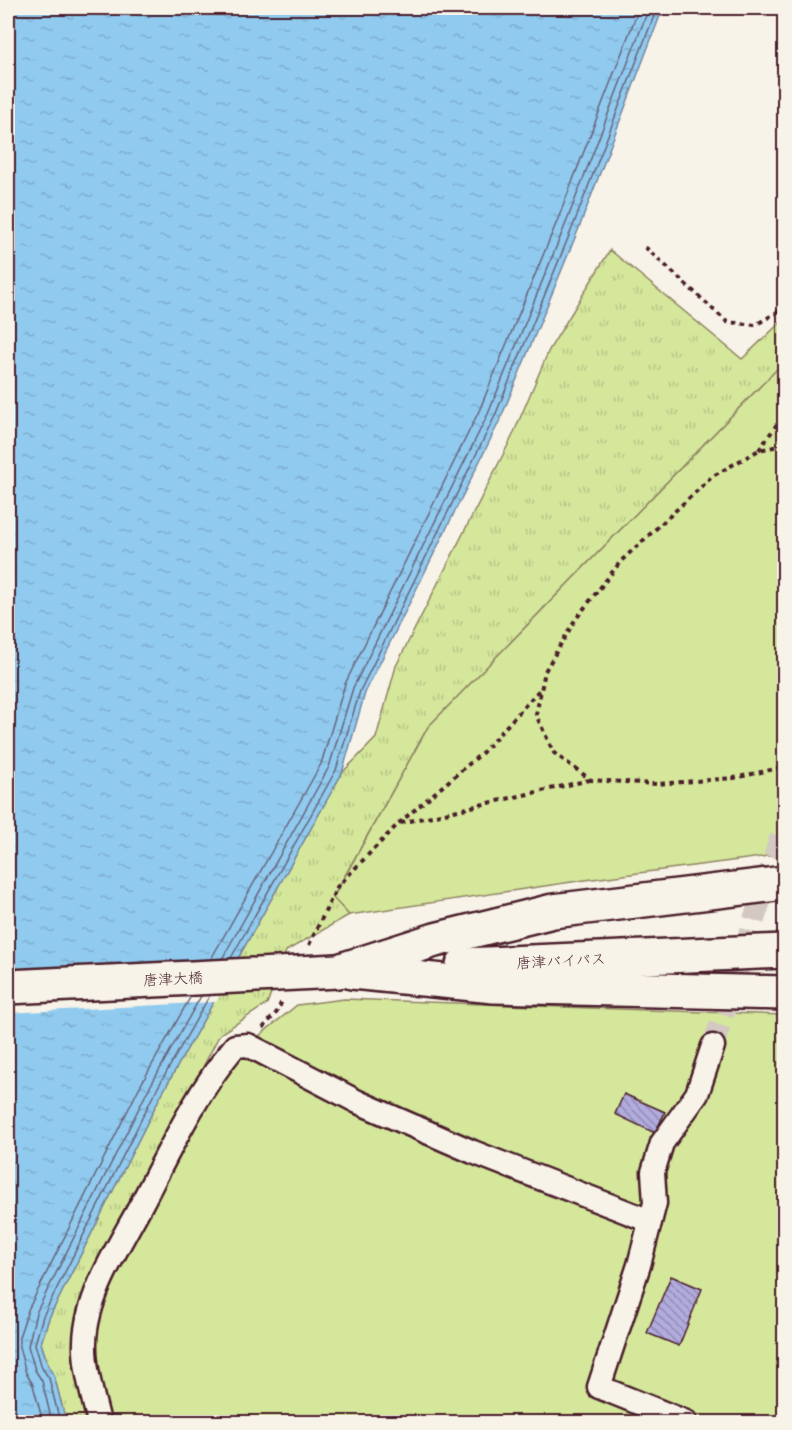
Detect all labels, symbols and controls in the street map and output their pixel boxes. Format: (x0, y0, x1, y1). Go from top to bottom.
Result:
street label: 唐津バイパス (516, 950, 606, 973)
street label: 唐津大橋 (143, 968, 203, 991)

